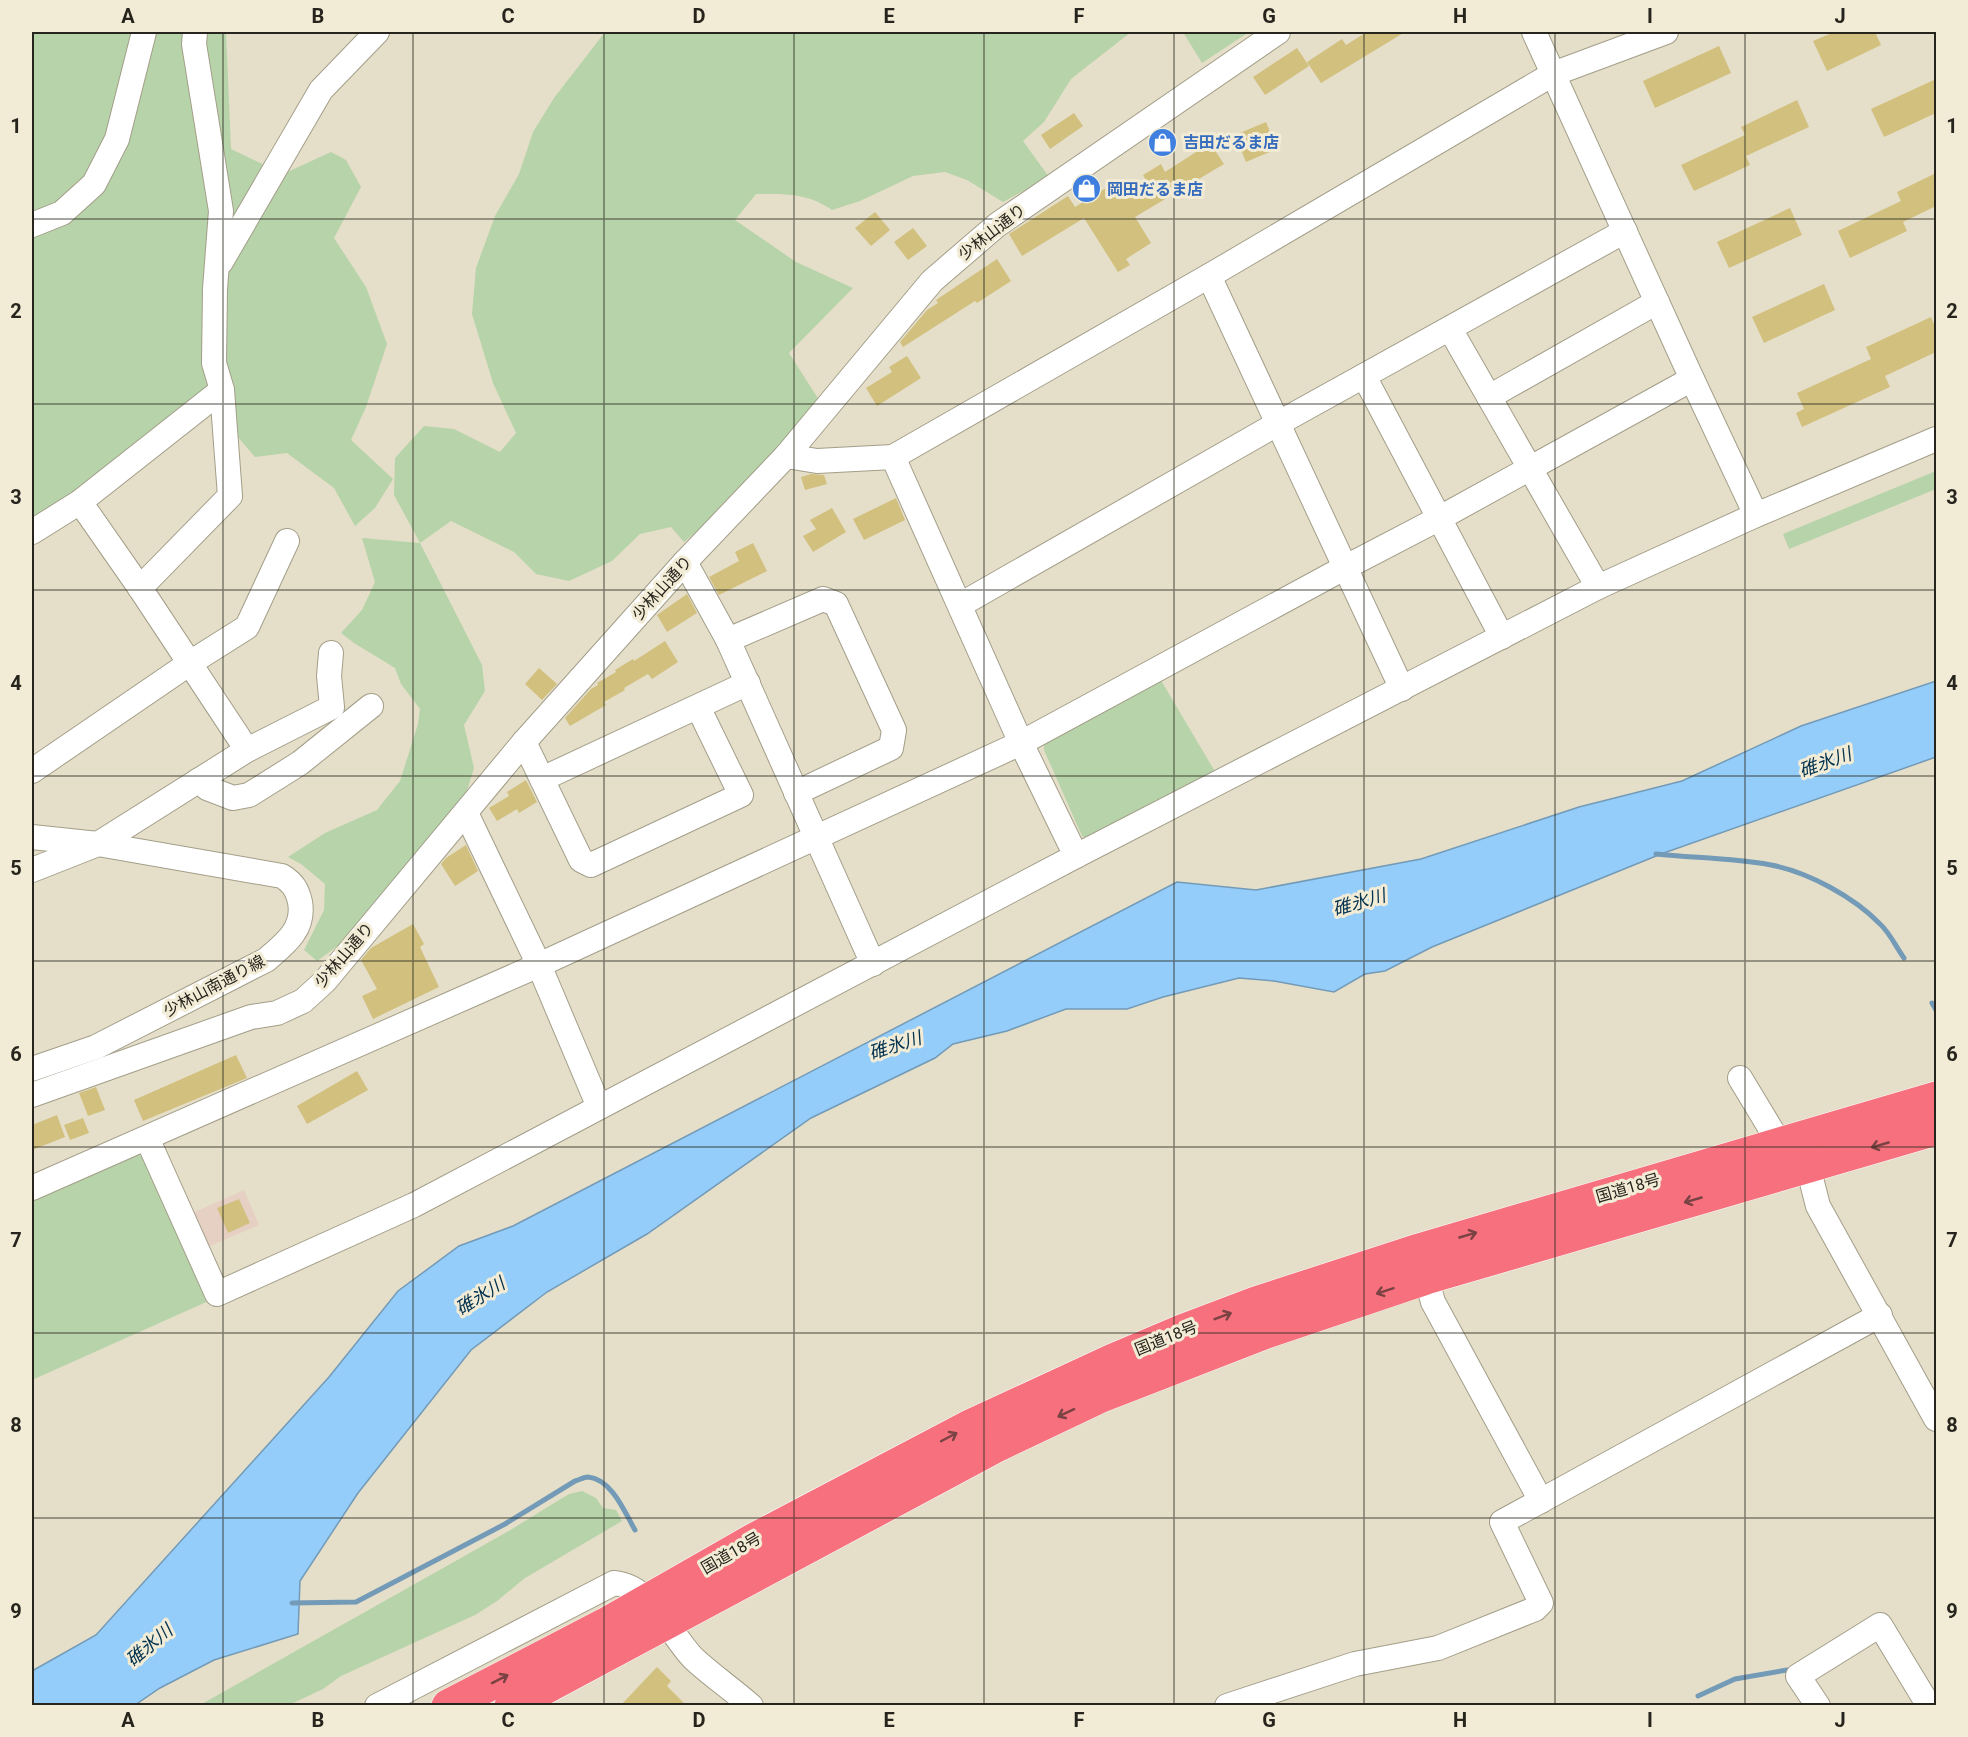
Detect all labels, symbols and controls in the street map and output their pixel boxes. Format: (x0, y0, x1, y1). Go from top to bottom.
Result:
text: A (121, 4, 135, 28)
text: B (312, 4, 324, 28)
text: C (501, 4, 515, 28)
text: D (693, 4, 706, 28)
text: E (883, 4, 895, 28)
text: F (1074, 4, 1085, 28)
text: G (1262, 4, 1276, 28)
text: H (1453, 4, 1467, 28)
text: I (1647, 4, 1653, 28)
text: J (1834, 4, 1846, 28)
text: 1 (10, 114, 22, 138)
text: 1 (1946, 114, 1958, 138)
shop icon: 吉田だるま店 (1146, 126, 1178, 158)
place label: 吉田だるま店 (1183, 133, 1279, 152)
shop icon: 岡田だるま店 (1070, 173, 1102, 205)
place label: 岡田だるま店 (1107, 180, 1203, 199)
street label: 少林山通り (955, 200, 1029, 264)
text: 2 (10, 299, 22, 323)
text: 2 (1946, 299, 1958, 323)
text: 3 (10, 485, 22, 509)
text: 3 (1946, 485, 1958, 509)
street label: 少林山通り (628, 552, 696, 624)
text: 4 (10, 671, 22, 695)
text: 4 (1946, 671, 1958, 695)
water label: 碓氷川 (1796, 742, 1856, 781)
text: 5 (10, 856, 22, 880)
text: 5 (1946, 856, 1958, 880)
water label: 碓氷川 (1330, 884, 1390, 920)
street label: 少林山通り (311, 919, 377, 991)
street label: 少林山南通り線 (160, 951, 268, 1021)
water label: 碓氷川 (866, 1026, 926, 1063)
text: 6 (10, 1042, 22, 1066)
text: 6 (1946, 1042, 1958, 1066)
one-way arrow (1871, 1140, 1890, 1151)
street label: 国道18号 (1594, 1170, 1662, 1206)
one-way arrow (1684, 1195, 1703, 1206)
text: 7 (10, 1228, 22, 1252)
text: 7 (1946, 1228, 1958, 1252)
one-way arrow (1458, 1229, 1477, 1240)
water label: 碓氷川 (452, 1272, 510, 1319)
one-way arrow (1376, 1286, 1395, 1297)
one-way arrow (1213, 1309, 1232, 1320)
street label: 国道18号 (1132, 1317, 1200, 1359)
one-way arrow (1057, 1407, 1075, 1419)
text: 8 (10, 1413, 22, 1437)
text: 8 (1946, 1413, 1958, 1437)
one-way arrow (940, 1431, 957, 1443)
street label: 国道18号 (698, 1528, 764, 1578)
text: 9 (10, 1599, 22, 1623)
text: 9 (1946, 1599, 1958, 1623)
water label: 碓氷川 (122, 1618, 178, 1670)
one-way arrow (491, 1672, 509, 1684)
text: A (121, 1708, 135, 1732)
text: B (312, 1708, 324, 1732)
text: C (501, 1708, 515, 1732)
text: D (693, 1708, 706, 1732)
text: E (883, 1708, 895, 1732)
text: F (1074, 1708, 1085, 1732)
text: G (1262, 1708, 1276, 1732)
text: H (1453, 1708, 1467, 1732)
text: I (1647, 1708, 1653, 1732)
text: J (1834, 1708, 1846, 1732)

